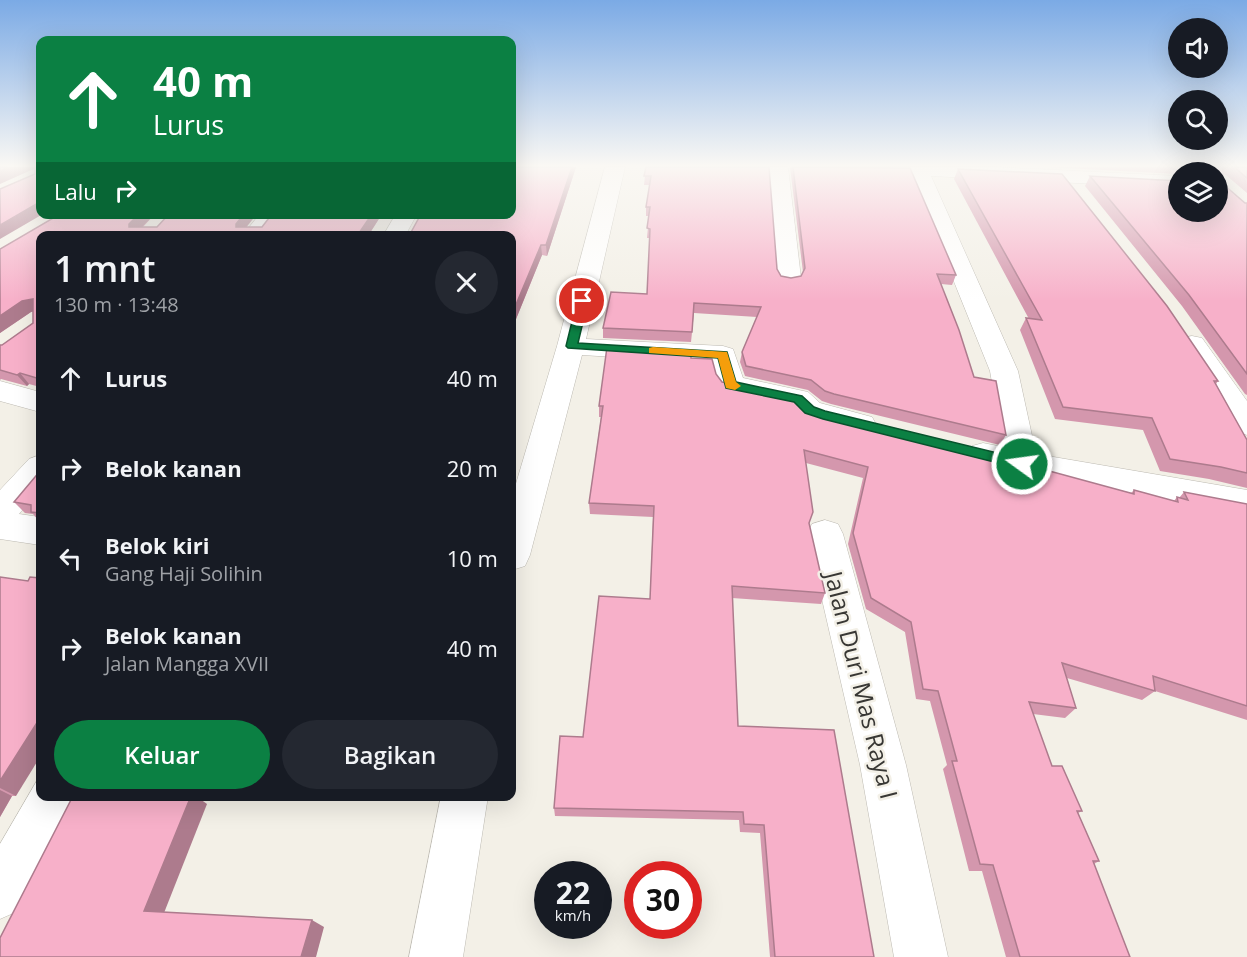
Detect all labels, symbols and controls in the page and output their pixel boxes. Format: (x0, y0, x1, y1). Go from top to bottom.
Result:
map controls (1168, 18, 1228, 222)
button: sound (1168, 18, 1228, 78)
text: 40 m (153, 52, 253, 109)
icon: ahead (54, 60, 132, 138)
button: search (1168, 90, 1228, 150)
text: Lurus (153, 106, 224, 143)
button: layers (1168, 162, 1228, 222)
icon: right (109, 174, 142, 207)
text: Lalu (54, 176, 97, 206)
text: 1 mnt (54, 244, 155, 293)
button: close (435, 251, 498, 314)
pin (556, 275, 607, 326)
icon: arrive (565, 284, 598, 317)
text: 130 m · 13:48 (54, 291, 179, 318)
icon: ahead (54, 362, 87, 395)
text: Lurus (105, 363, 167, 393)
text: 40 m (447, 363, 498, 393)
position arrow (990, 432, 1054, 496)
icon: right (54, 452, 87, 485)
text: Belok kanan (105, 453, 242, 483)
text: 20 m (447, 453, 498, 483)
text: Belok kiri (105, 530, 210, 560)
icon: left (54, 542, 87, 575)
text: 10 m (447, 543, 498, 573)
text: Gang Haji Solihin (105, 560, 263, 587)
street label: Jalan Duri Mas Raya I (817, 566, 906, 802)
text: Belok kanan (105, 620, 242, 650)
icon: right (54, 632, 87, 665)
text: 40 m (447, 633, 498, 663)
text: Jalan Mangga XVII (105, 650, 269, 677)
button: Keluar (54, 720, 270, 789)
button: Bagikan (282, 720, 498, 789)
speed limit sign: 30 (624, 861, 702, 939)
text: 22 (556, 872, 590, 913)
text: km/h (555, 905, 591, 925)

